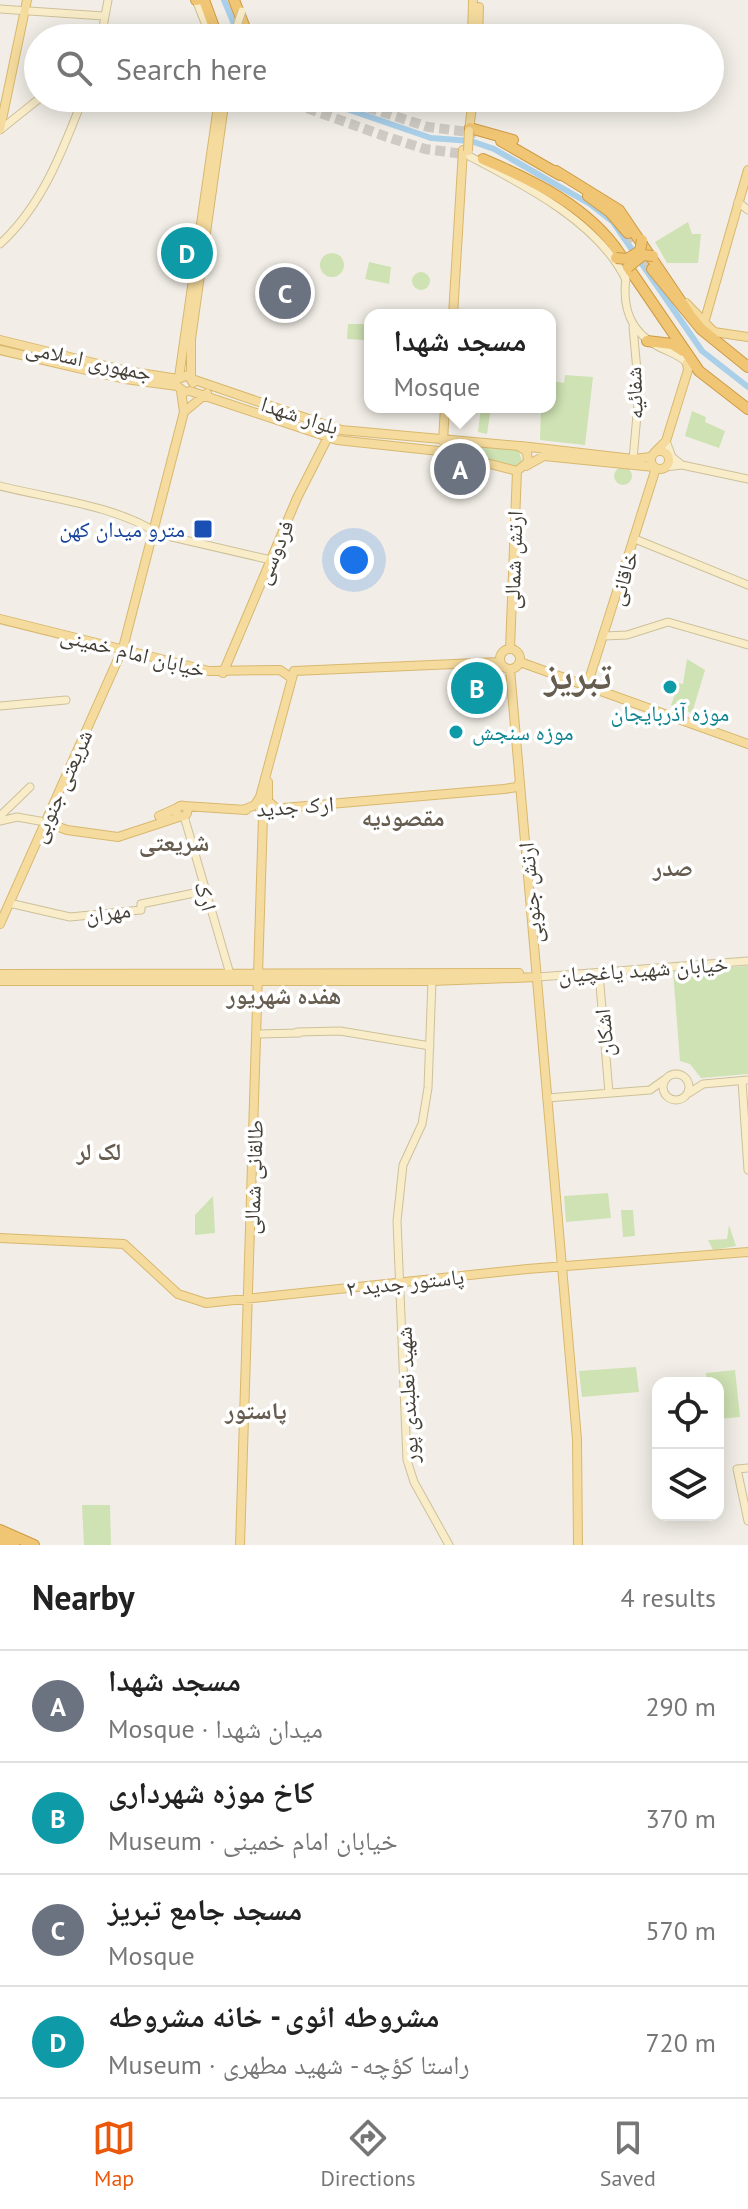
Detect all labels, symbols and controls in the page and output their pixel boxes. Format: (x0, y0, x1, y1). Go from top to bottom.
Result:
search box (24, 24, 724, 112)
icon: search (52, 46, 96, 90)
text: Search here (116, 49, 267, 88)
pin: D (161, 223, 213, 283)
pin: C (259, 263, 311, 323)
popup (364, 309, 556, 413)
text: مسجد شهدا (394, 320, 526, 359)
street label: جمهوری اسلامی (23, 333, 155, 387)
street label: شفائیه (619, 366, 649, 420)
text: Mosque (394, 370, 480, 403)
street label: بلوار شهدا (258, 389, 342, 441)
pin: A (434, 439, 486, 499)
street label: ارتش شمالی (497, 510, 529, 610)
place label: مترو میدان کهن (59, 515, 185, 543)
street label: فردوسی (248, 516, 300, 588)
marker: مترو میدان کهن (192, 518, 214, 540)
your location (334, 540, 374, 580)
street label: خاقانی (601, 547, 645, 609)
street label: خیابان امام خمینی (58, 621, 208, 684)
district label: تبریز (542, 650, 612, 699)
pin: B (451, 658, 503, 718)
marker: موزه آذربایجان (661, 678, 679, 696)
place label: موزه آذربایجان (611, 699, 729, 727)
place label: موزه سنجش (472, 718, 574, 746)
marker: موزه سنجش (447, 723, 465, 741)
street label: شریعتی جنوبی (24, 725, 98, 847)
street label: ارک جدید (255, 789, 335, 823)
district label: مقصودیه (361, 802, 445, 833)
district label: شریعتی (139, 827, 209, 858)
street label: ارتش جنوبی (512, 841, 548, 945)
district label: صدر (652, 852, 693, 883)
street label: ارک (188, 878, 224, 914)
street label: مهران (84, 895, 132, 929)
street label: خیابان شهید یاغچیان (557, 949, 729, 989)
district label: هفده شهریور (226, 980, 341, 1011)
street label: اشکان (588, 1008, 620, 1058)
street label: طالقانی شمالی (237, 1119, 269, 1235)
district label: لک لر (76, 1136, 121, 1167)
street label: پاستور جدید ۲ (345, 1262, 465, 1302)
street label: شهید نعلبندی پور (389, 1326, 425, 1465)
map controls (652, 1377, 724, 1521)
button: locate (652, 1377, 724, 1449)
district label: پاستور (224, 1395, 287, 1426)
button: layers (652, 1449, 724, 1521)
text: Nearby (32, 1575, 134, 1619)
text: 4 results (621, 1581, 716, 1614)
text: مسجد شهدا (108, 1660, 241, 1699)
text: A (50, 1690, 66, 1723)
text: 290 m (645, 1690, 716, 1723)
text: Mosque · میدان شهدا (108, 1712, 323, 1745)
text: کاخ موزه شهرداری (108, 1772, 314, 1811)
text: B (50, 1802, 66, 1835)
text: 370 m (645, 1802, 716, 1835)
text: Museum · خیابان امام خمینی (108, 1824, 397, 1857)
text: مسجد جامع تبریز (108, 1889, 302, 1928)
text: C (51, 1914, 65, 1947)
text: 570 m (645, 1914, 716, 1947)
text: Mosque (108, 1939, 195, 1972)
text: مشروطه ائوی - خانه مشروطه (108, 1996, 440, 2035)
text: D (50, 2026, 66, 2059)
text: 720 m (645, 2026, 716, 2059)
text: Museum · راستا کؤچه - شهید مطهری (108, 2048, 470, 2081)
tab: Map (92, 2116, 136, 2192)
tab: Directions (320, 2116, 416, 2192)
tab: Saved (600, 2116, 656, 2192)

